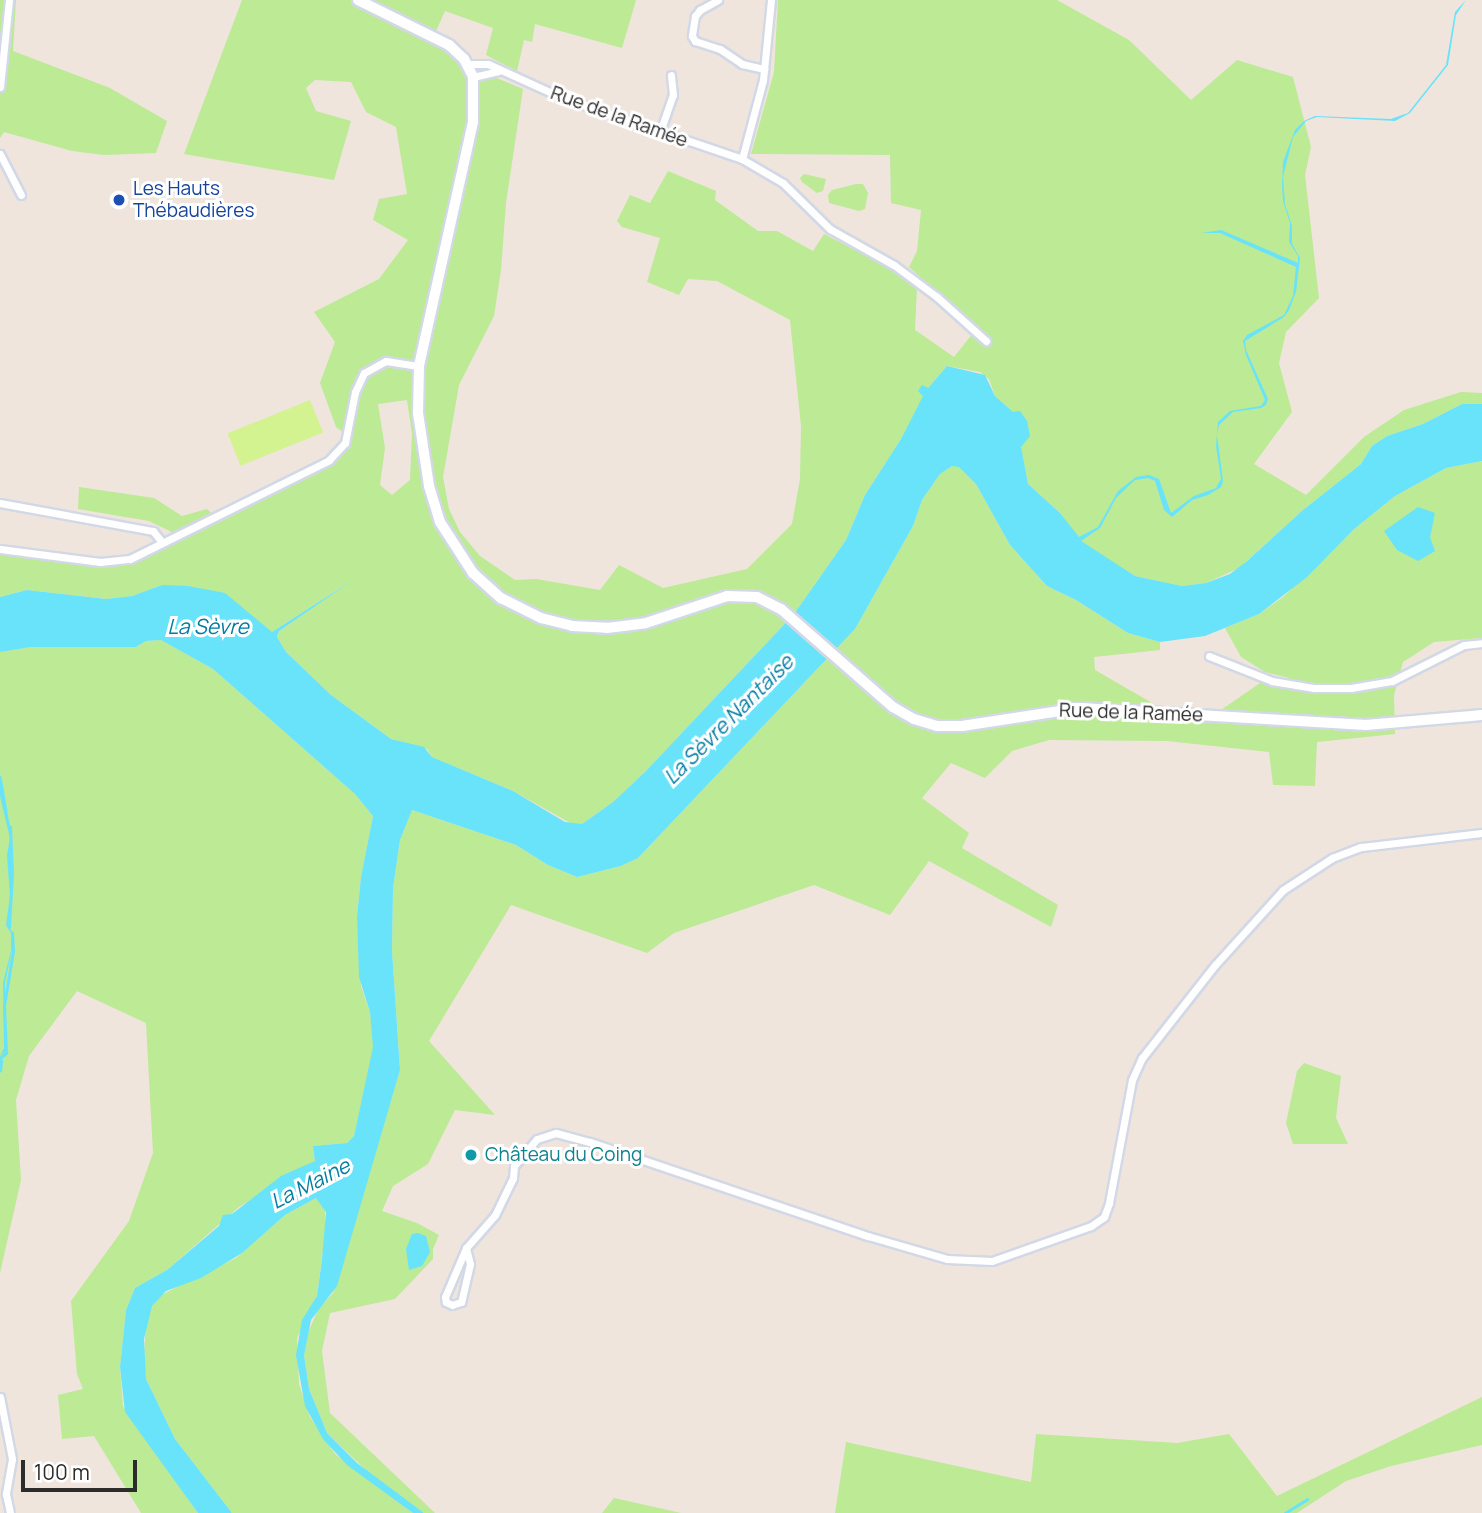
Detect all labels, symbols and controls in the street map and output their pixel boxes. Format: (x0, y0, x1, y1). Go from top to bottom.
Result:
street label: Rue de la Ramée (547, 82, 691, 152)
place label: Les Hauts Thébaudières (133, 178, 254, 222)
marker: Les Hauts Thébaudières (111, 192, 127, 208)
water label: La Sèvre (167, 613, 249, 639)
water label: La Sèvre Nantaise (658, 649, 798, 789)
street label: Rue de la Ramée (1059, 699, 1203, 727)
place label: Château du Coing (485, 1144, 642, 1166)
marker: Château du Coing (463, 1147, 479, 1163)
water label: La Maine (266, 1152, 354, 1214)
scale bar (24, 1446, 140, 1490)
text: 100 m (34, 1458, 90, 1486)

